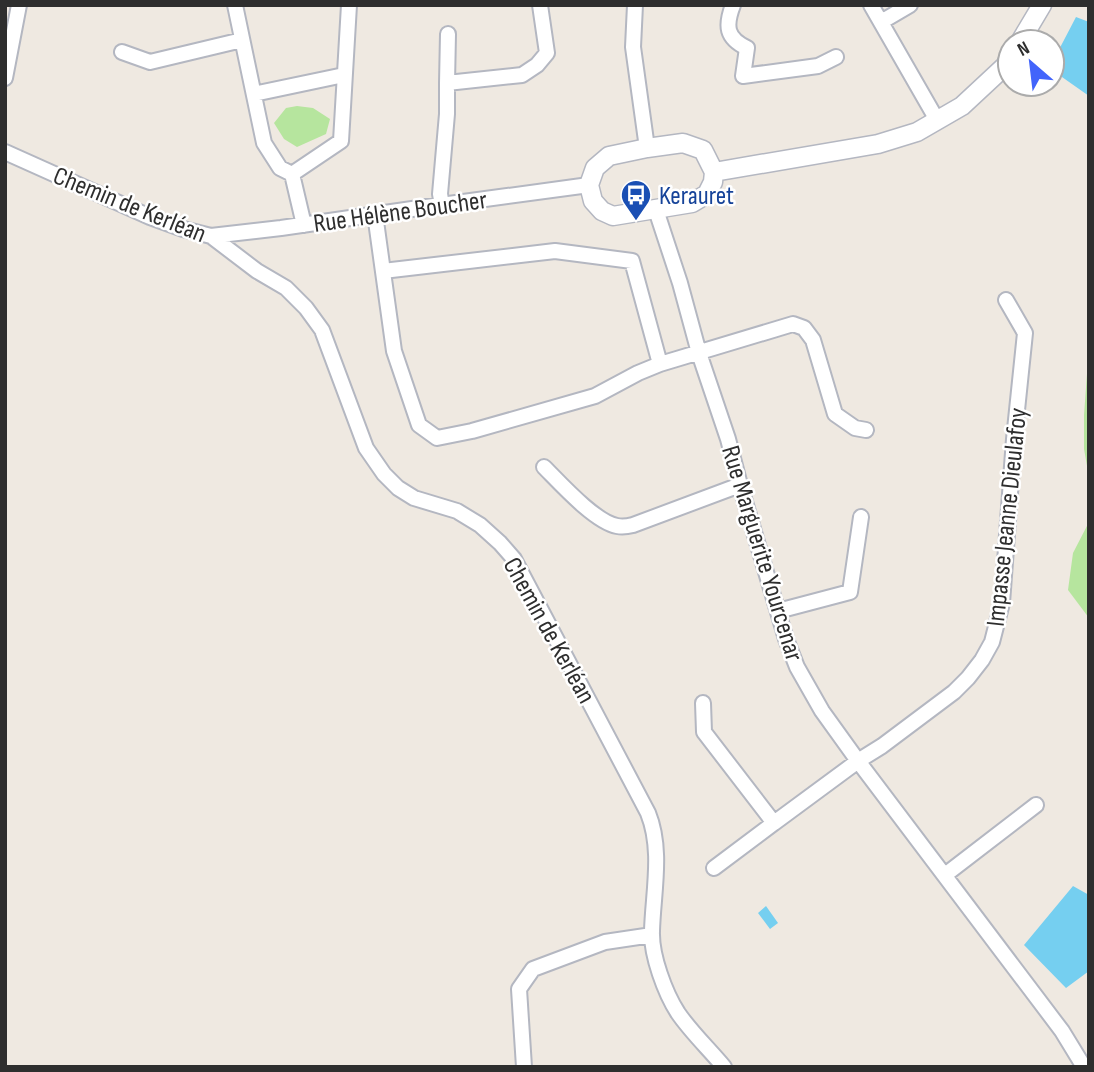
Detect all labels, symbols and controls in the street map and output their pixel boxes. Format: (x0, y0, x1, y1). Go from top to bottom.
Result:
north arrow (996, 28, 1066, 98)
text: N (1014, 37, 1034, 62)
street label: Chemin de Kerléan (49, 161, 210, 250)
bus stop icon: Kerauret (619, 178, 653, 222)
place label: Kerauret (659, 181, 734, 212)
street label: Rue Hélène Boucher (311, 185, 489, 240)
street label: Impasse Jeanne Dieulafoy (981, 406, 1034, 628)
street label: Rue Marguerite Yourcenar (714, 442, 809, 665)
street label: Chemin de Kerléan (496, 552, 602, 709)

